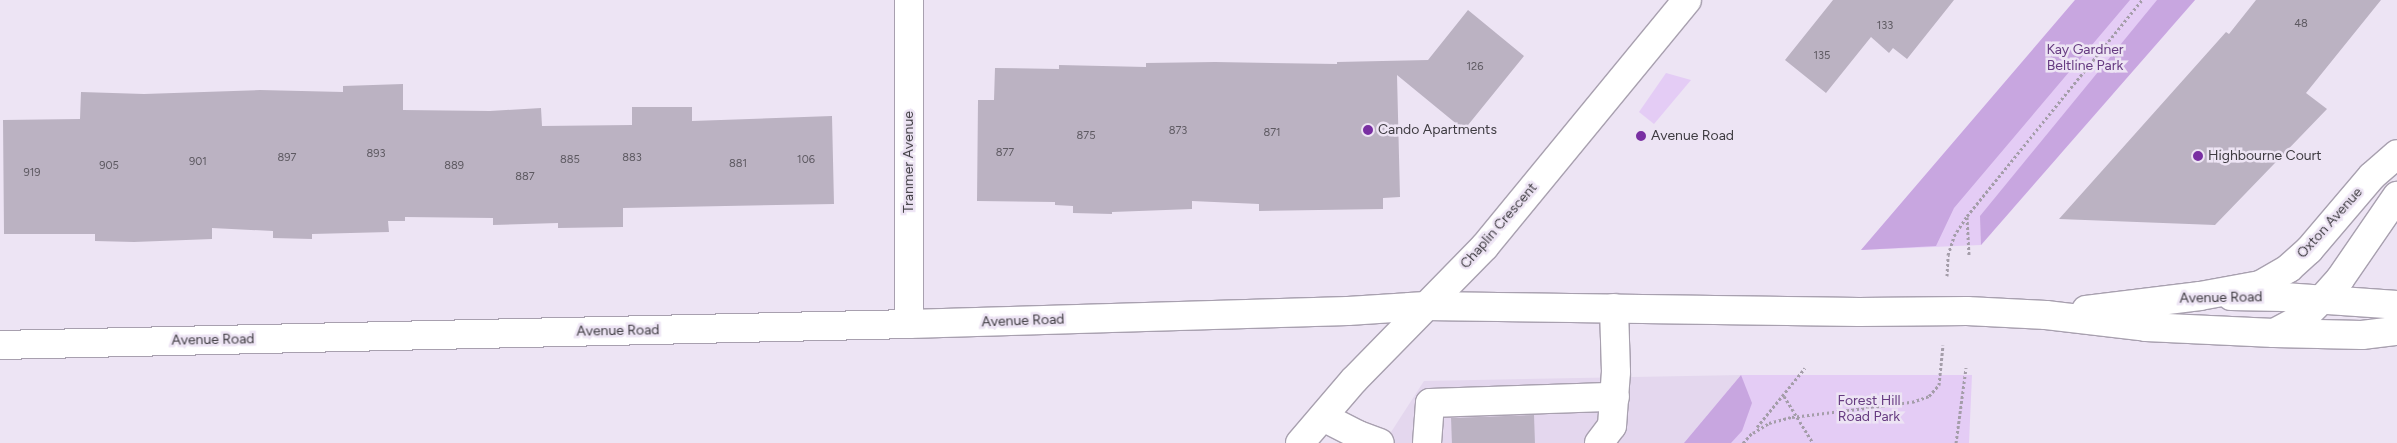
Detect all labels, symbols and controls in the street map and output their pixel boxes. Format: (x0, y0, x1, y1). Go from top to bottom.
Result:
house number: 48 (2294, 17, 2308, 31)
house number: 133 (1877, 19, 1893, 33)
park label: Kay Gardner Beltline Park (2046, 42, 2124, 74)
house number: 135 (1814, 49, 1830, 63)
house number: 126 (1467, 60, 1483, 74)
street label: Tranmer Avenue (901, 111, 917, 213)
place label: Cando Apartments (1378, 122, 1497, 138)
house number: 873 (1169, 124, 1187, 138)
marker: Cando Apartments (1362, 124, 1374, 136)
house number: 871 (1263, 126, 1281, 140)
place label: Avenue Road (1651, 128, 1734, 144)
house number: 875 (1077, 129, 1095, 143)
marker: Avenue Road (1635, 130, 1647, 142)
house number: 877 (996, 146, 1014, 160)
house number: 893 (367, 147, 385, 161)
place label: Highbourne Court (2208, 148, 2322, 164)
marker: Highbourne Court (2192, 150, 2204, 162)
house number: 897 (278, 151, 296, 165)
house number: 883 (622, 151, 642, 165)
house number: 885 (560, 153, 580, 167)
house number: 106 (797, 153, 815, 167)
house number: 901 (189, 155, 207, 169)
house number: 881 (729, 157, 747, 171)
house number: 905 (99, 159, 119, 173)
house number: 889 (444, 159, 464, 173)
house number: 919 (24, 166, 40, 180)
house number: 887 (515, 170, 535, 184)
street label: Chaplin Crescent (1457, 180, 1541, 272)
street label: Oxton Avenue (2294, 184, 2366, 262)
street label: Avenue Road (2179, 289, 2263, 307)
street label: Avenue Road (981, 311, 1065, 331)
street label: Avenue Road (576, 322, 660, 340)
street label: Avenue Road (171, 331, 255, 349)
park label: Forest Hill Road Park (1837, 393, 1901, 426)

